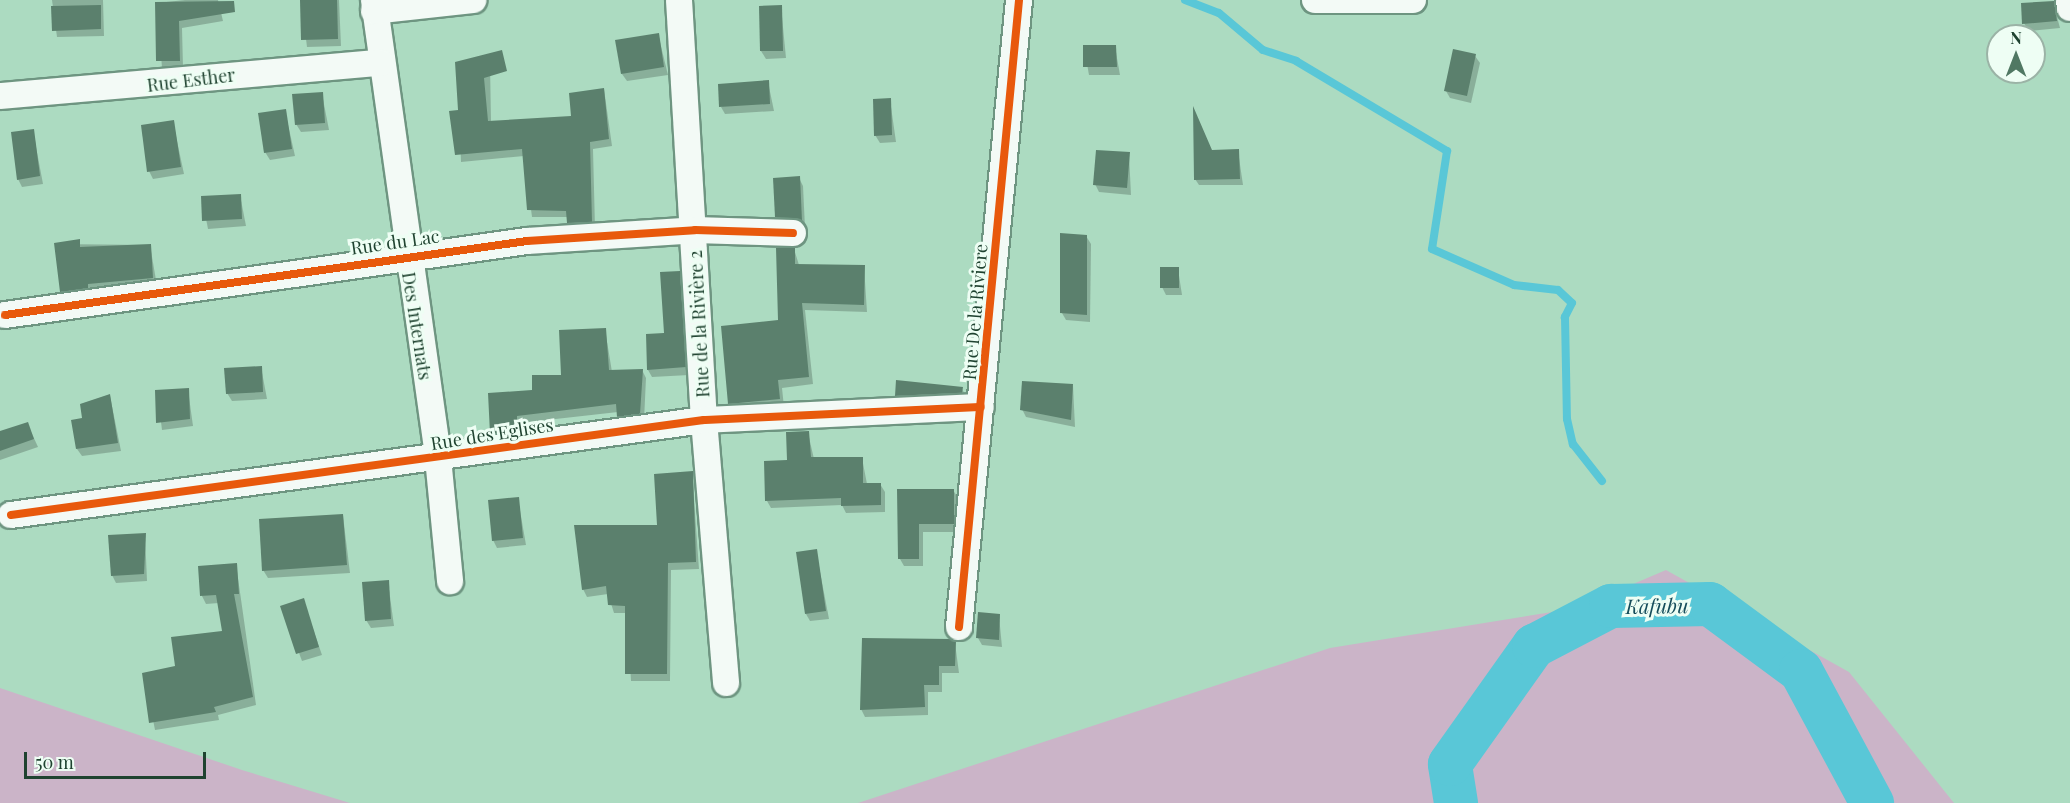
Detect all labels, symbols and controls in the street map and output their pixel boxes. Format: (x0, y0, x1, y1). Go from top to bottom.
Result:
north arrow (1986, 24, 2046, 84)
text: N (2010, 27, 2022, 48)
street label: Rue Esther (146, 64, 236, 96)
street label: Rue du Lac (349, 225, 441, 259)
street label: Rue De la Riviere (958, 242, 992, 382)
street label: Rue de la Rivière 2 (684, 249, 714, 399)
street label: Des Internats (398, 270, 436, 382)
street label: Rue des Eglises (429, 414, 555, 454)
water label: Kafubu (1625, 592, 1689, 618)
scale bar (27, 740, 208, 778)
text: 50 m (35, 750, 74, 774)

